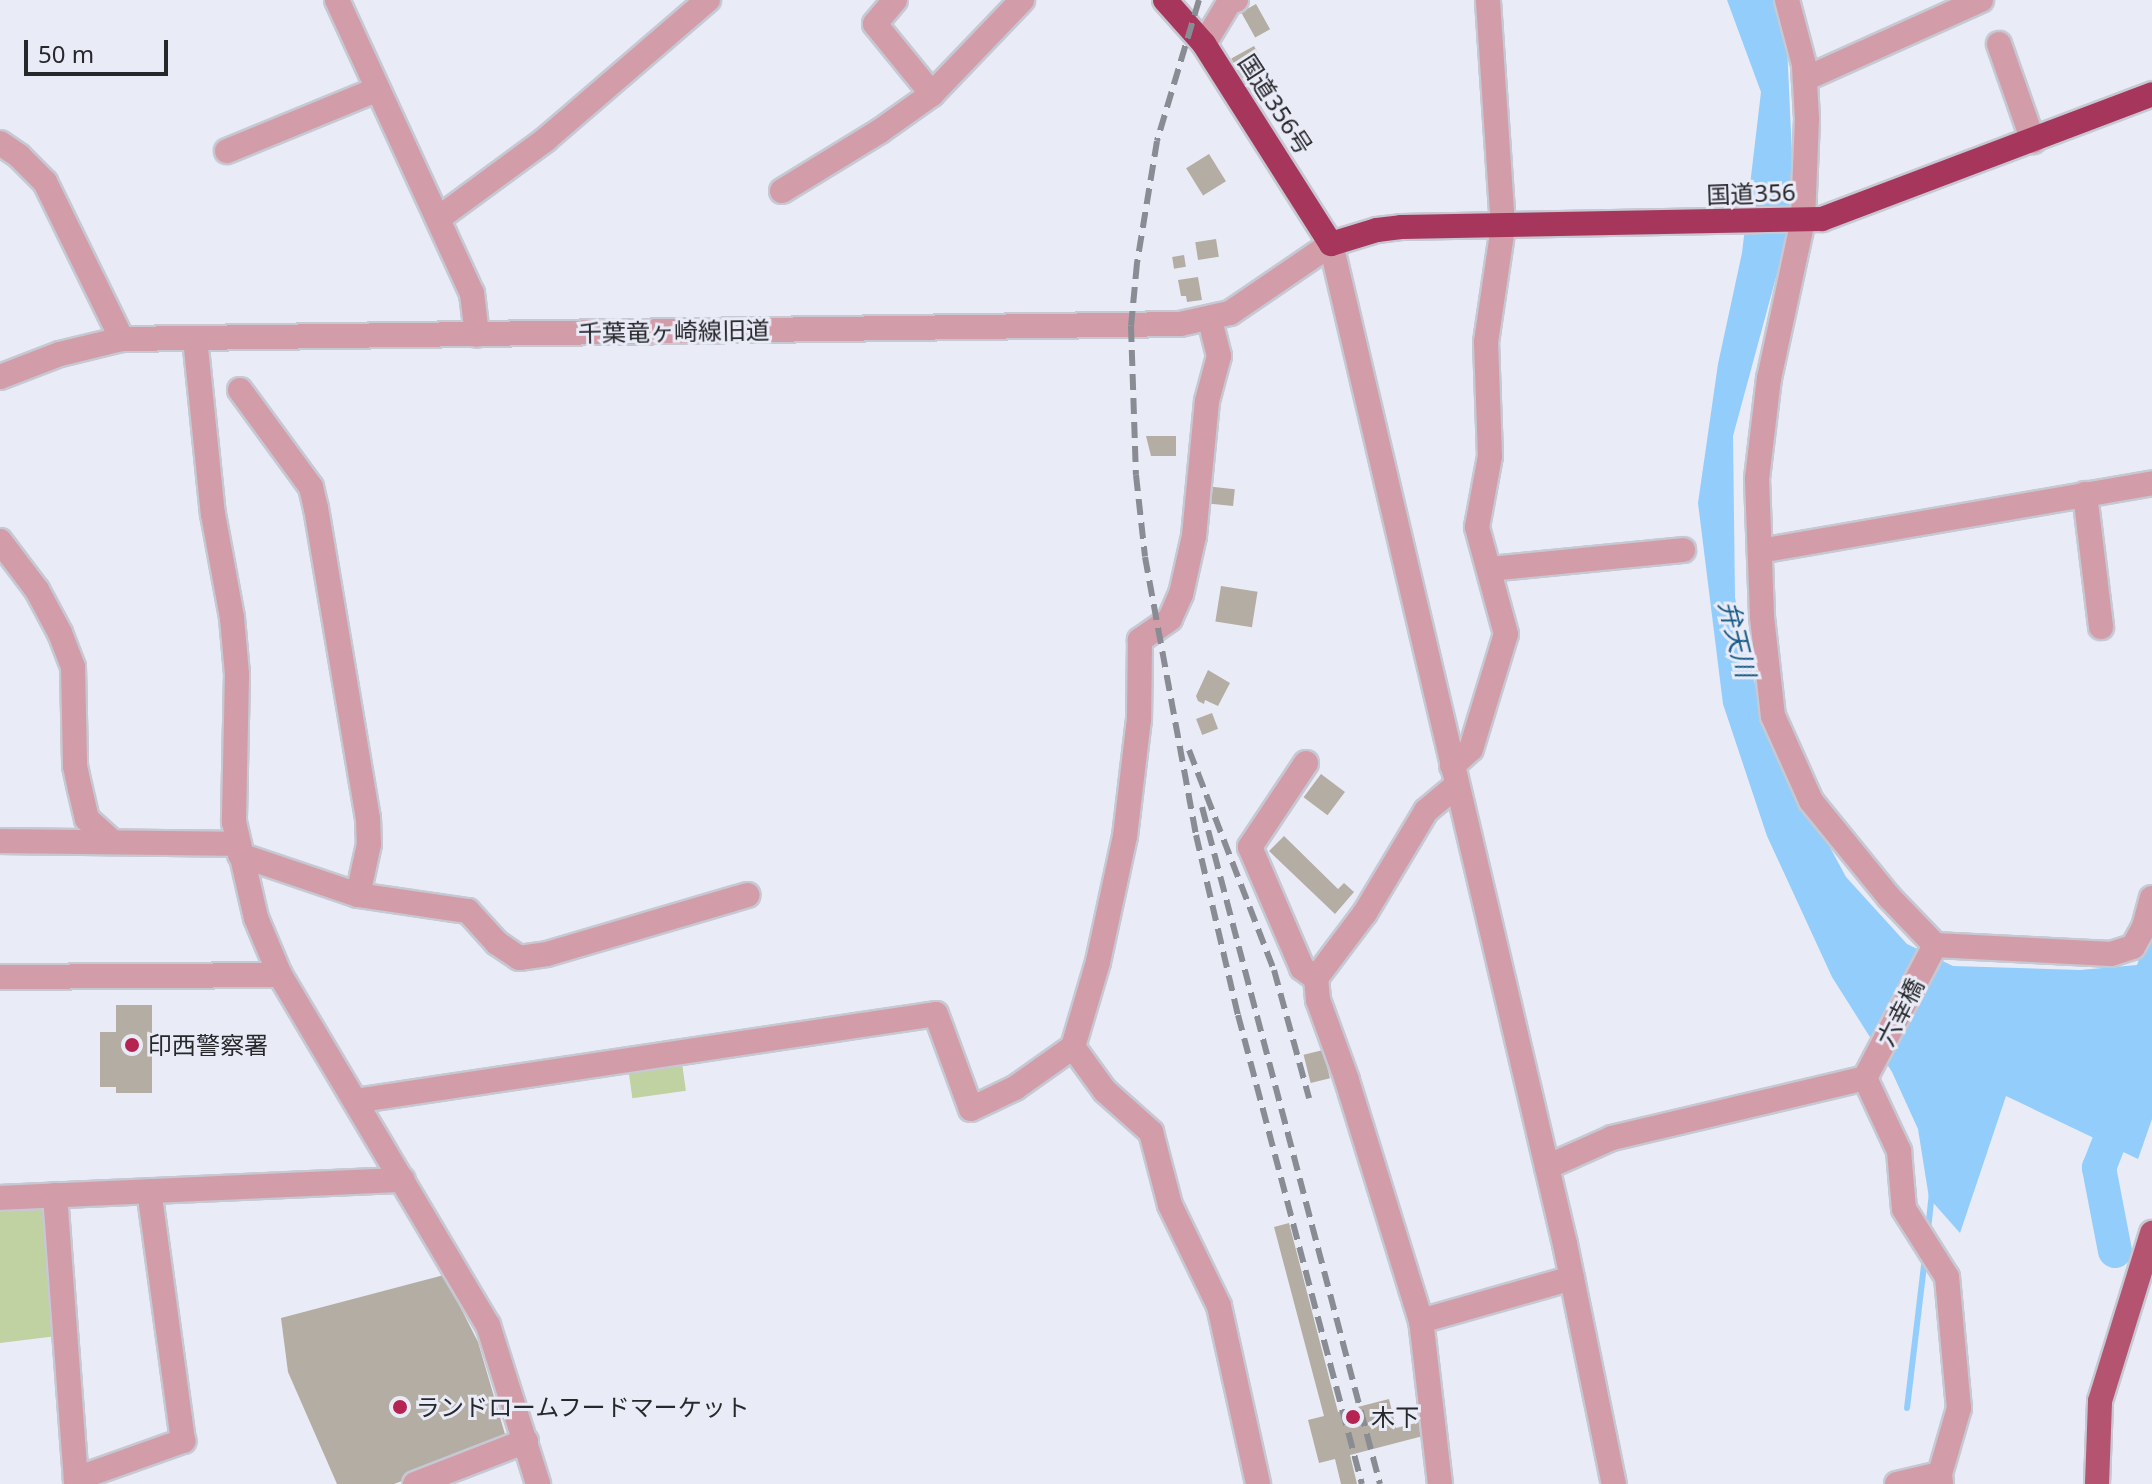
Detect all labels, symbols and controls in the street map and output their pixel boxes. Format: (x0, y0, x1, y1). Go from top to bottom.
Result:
scale bar (28, 24, 172, 74)
text: 50 m (38, 37, 94, 70)
street label: 国道356号 (1233, 49, 1319, 159)
street label: 国道356 (1706, 177, 1796, 209)
street label: 千葉竜ヶ崎線旧道 (578, 315, 770, 347)
water label: 弁天川 (1712, 597, 1762, 681)
street label: 六幸橋 (1871, 973, 1929, 1051)
place label: 印西警察署 (148, 1031, 268, 1059)
marker: 印西警察署 (123, 1036, 141, 1054)
place label: ランドロームフードマーケット (416, 1393, 752, 1421)
marker: ランドロームフードマーケット (391, 1398, 409, 1416)
place label: 木下 (1371, 1403, 1419, 1431)
marker: 木下 (1342, 1406, 1364, 1428)

